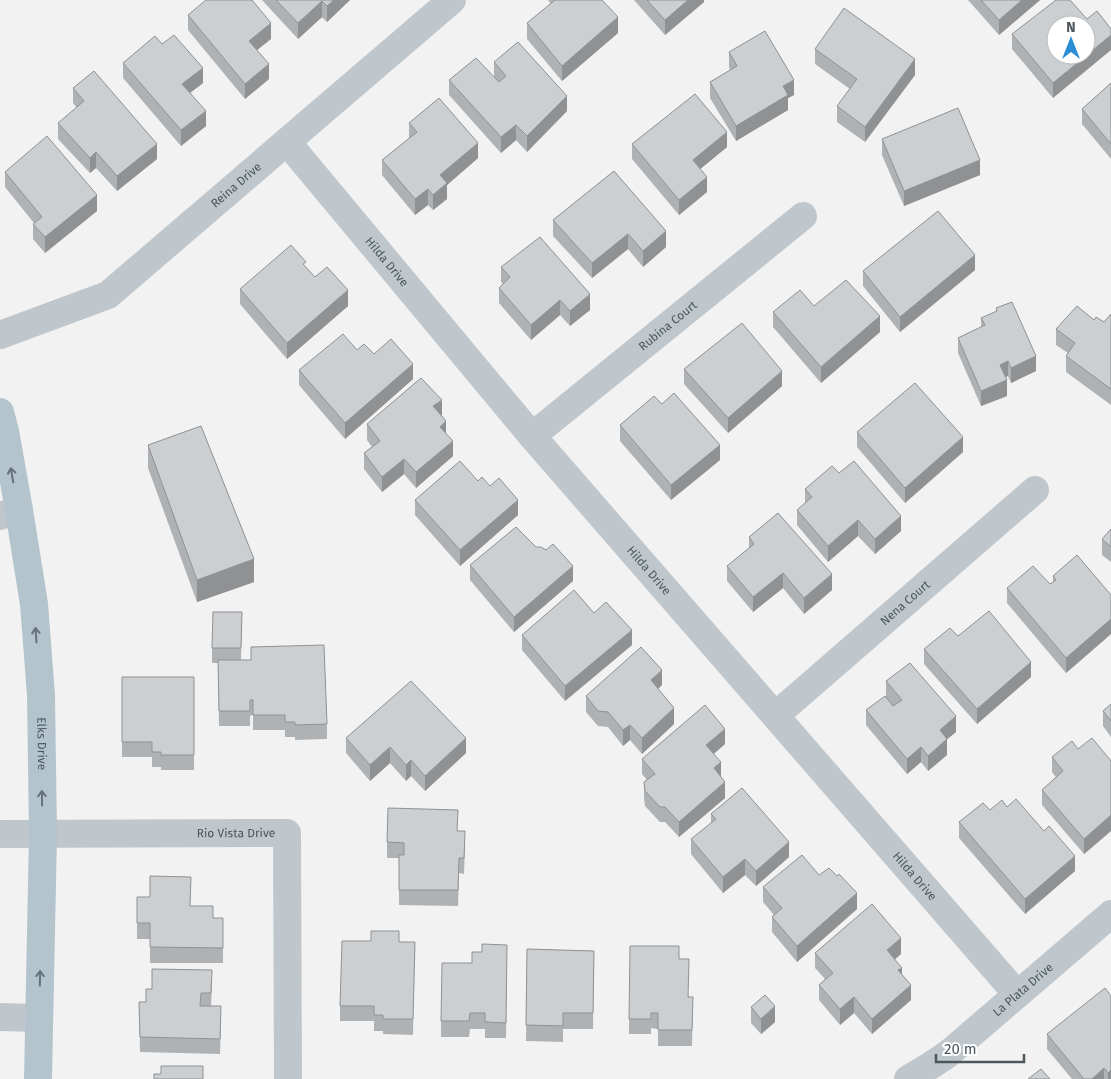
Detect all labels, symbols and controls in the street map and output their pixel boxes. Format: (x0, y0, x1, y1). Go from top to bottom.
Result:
north arrow (1046, 15, 1096, 65)
text: N (1066, 19, 1076, 36)
street label: Reina Drive (208, 160, 264, 211)
street label: Hilda Drive (362, 234, 411, 289)
street label: Rubina Court (636, 297, 700, 354)
one-way arrow (7, 467, 17, 483)
street label: Hilda Drive (624, 543, 674, 598)
street label: Nena Court (877, 577, 933, 628)
one-way arrow (32, 628, 41, 644)
street label: Elks Drive (34, 717, 49, 770)
one-way arrow (37, 790, 47, 806)
street label: Rio Vista Drive (197, 826, 275, 840)
street label: Hilda Drive (890, 849, 940, 904)
street label: La Plata Drive (990, 960, 1056, 1019)
one-way arrow (35, 970, 45, 986)
scale bar (936, 1032, 1024, 1064)
text: 20 m (944, 1040, 977, 1058)

